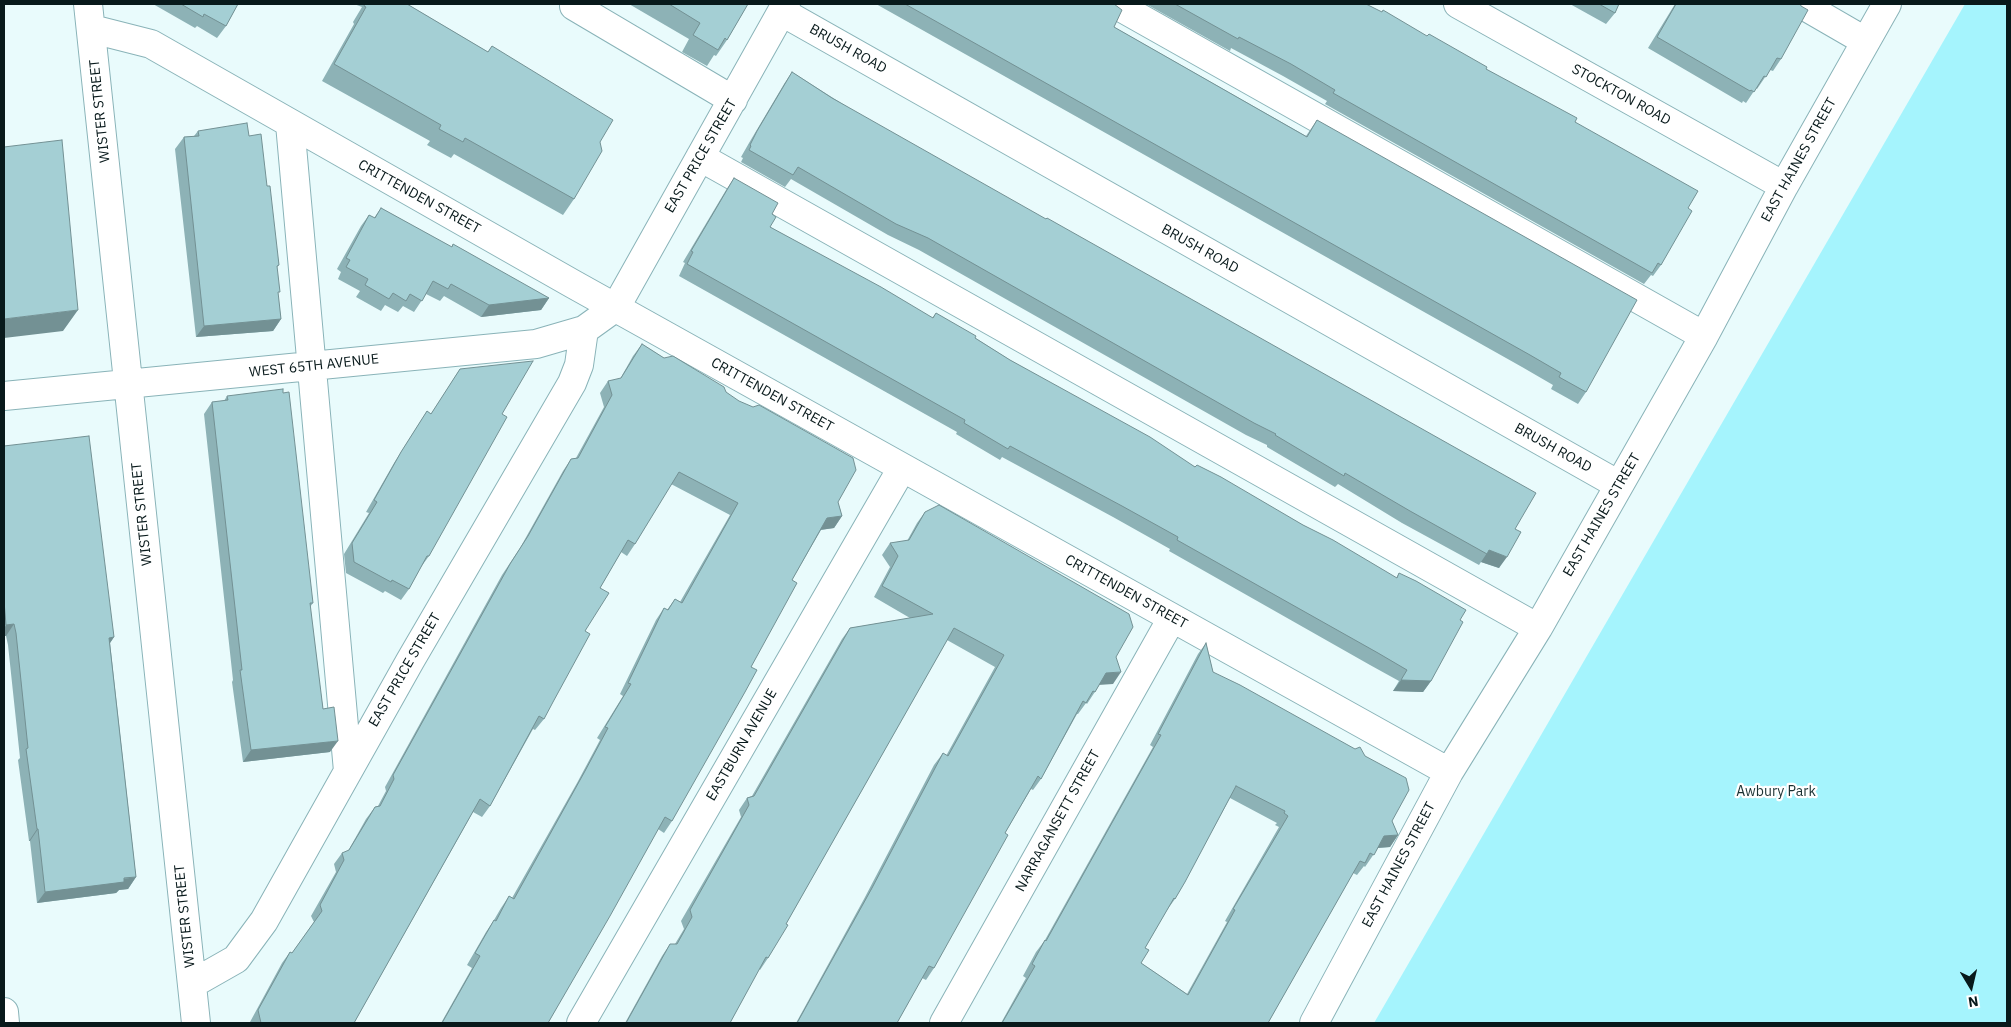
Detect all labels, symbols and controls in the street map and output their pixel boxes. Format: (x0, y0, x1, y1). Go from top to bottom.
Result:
street label: BRUSH ROAD (806, 21, 890, 77)
street label: WISTER STREET (86, 59, 114, 163)
street label: STOCKTON ROAD (1569, 61, 1673, 129)
street label: EAST HAINES STREET (1758, 95, 1840, 225)
street label: EAST PRICE STREET (662, 96, 740, 216)
street label: CRITTENDEN STREET (355, 156, 483, 238)
street label: BRUSH ROAD (1158, 221, 1242, 277)
street label: WEST 65TH AVENUE (248, 351, 380, 381)
street label: CRITTENDEN STREET (708, 354, 836, 436)
street label: BRUSH ROAD (1511, 420, 1595, 476)
street label: EAST HAINES STREET (1560, 450, 1644, 580)
street label: WISTER STREET (128, 462, 156, 566)
street label: CRITTENDEN STREET (1062, 551, 1190, 633)
street label: EAST PRICE STREET (366, 610, 444, 730)
street label: EASTBURN AVENUE (703, 686, 781, 804)
street label: NARRAGANSETT STREET (1012, 747, 1104, 895)
park label: Awbury Park (1736, 784, 1816, 800)
street label: EAST HAINES STREET (1359, 799, 1439, 931)
street label: WISTER STREET (171, 864, 199, 968)
north arrow (1946, 962, 1996, 1012)
text: N (1967, 992, 1980, 1011)

